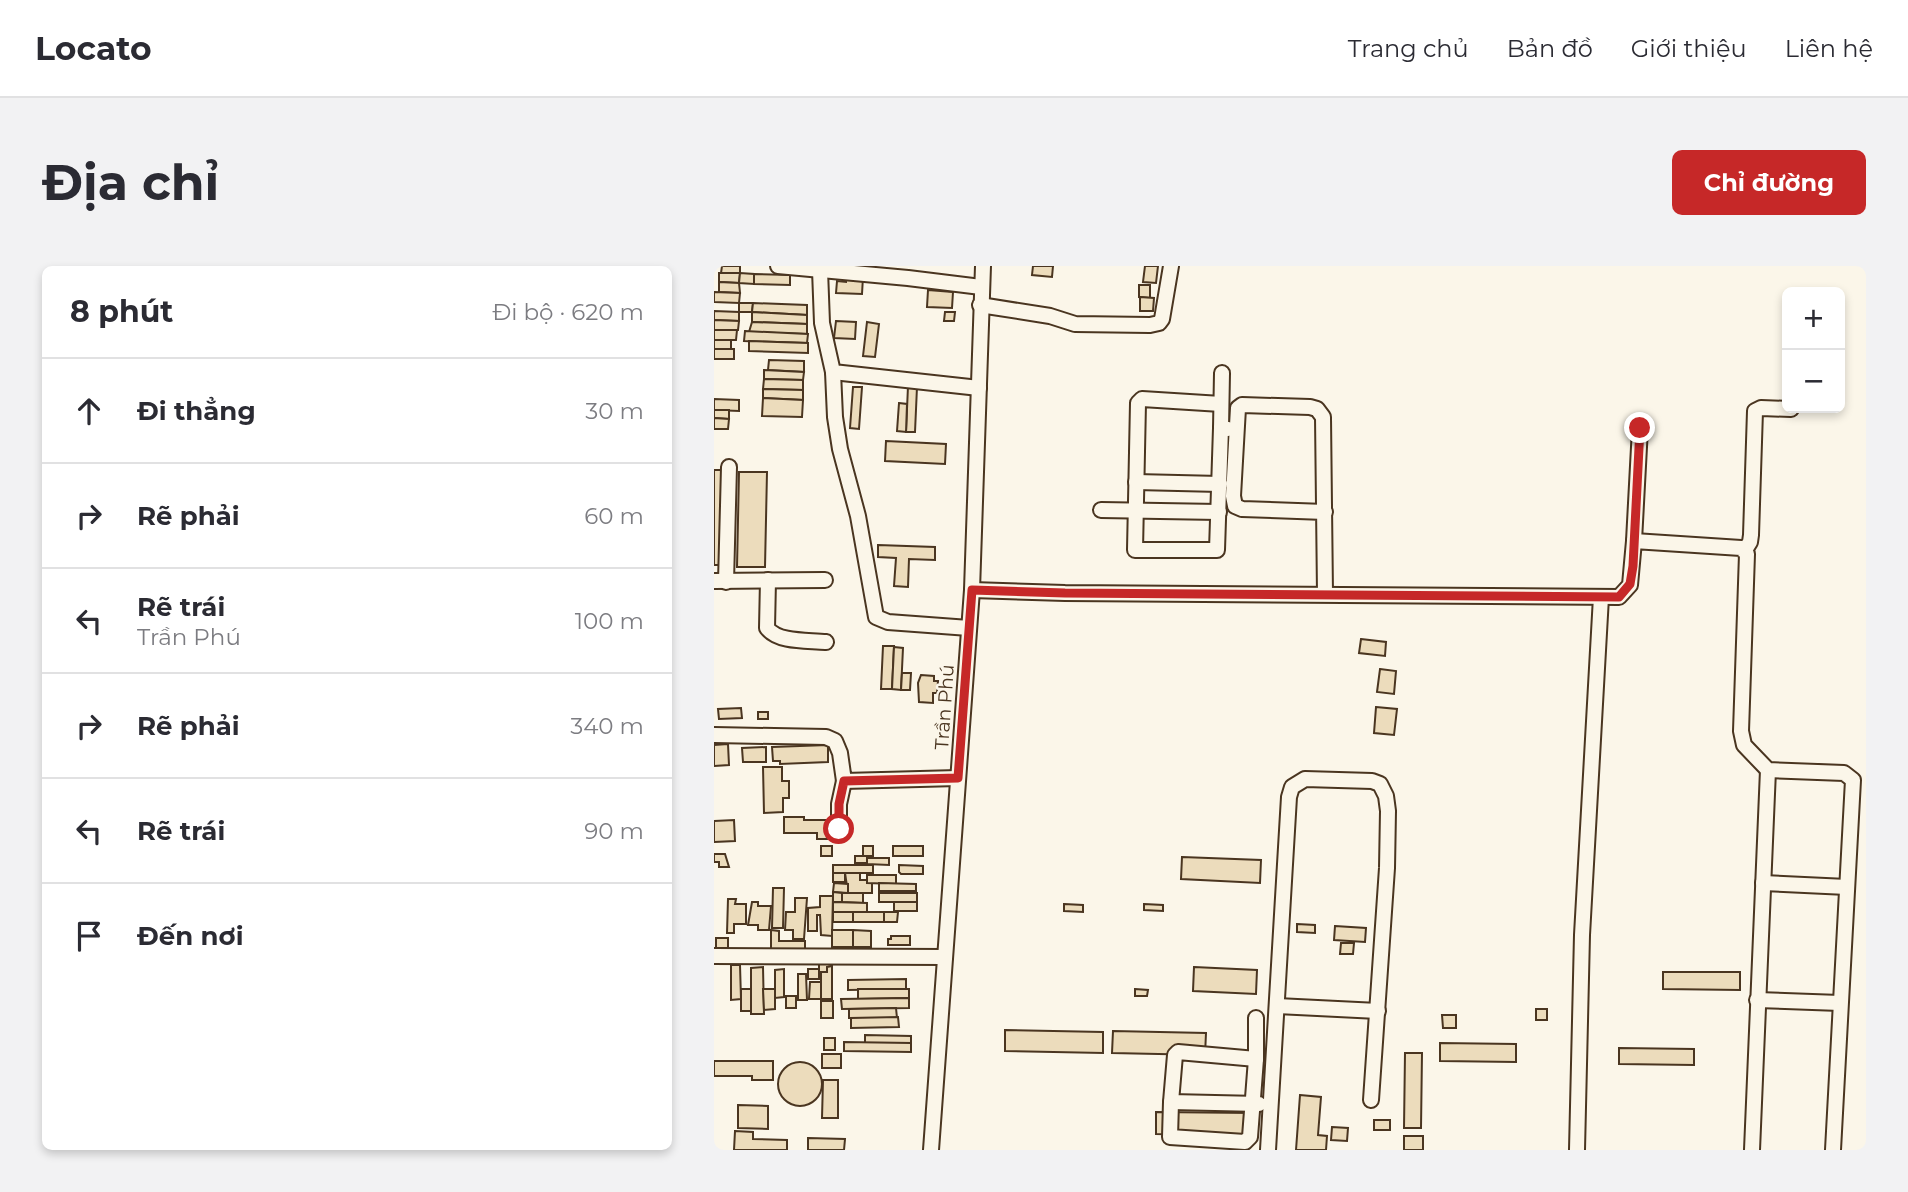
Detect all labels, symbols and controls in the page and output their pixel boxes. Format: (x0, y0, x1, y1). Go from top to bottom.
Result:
text: Locato (35, 28, 152, 68)
text: Trang chủ (1348, 34, 1469, 63)
text: Bản đồ (1507, 34, 1593, 63)
text: Giới thiệu (1631, 34, 1747, 63)
text: Liên hệ (1785, 34, 1873, 63)
button: Chỉ đường (1672, 150, 1866, 215)
text: Địa chỉ (42, 153, 219, 212)
map controls (1782, 287, 1845, 413)
button: + (1782, 287, 1845, 350)
text: 8 phút (70, 293, 173, 330)
text: Đi bộ · 620 m (492, 298, 644, 326)
button: − (1782, 350, 1845, 413)
icon: ahead (70, 392, 108, 430)
text: Đi thẳng (137, 395, 256, 427)
text: 30 m (585, 397, 644, 425)
route end (1624, 412, 1655, 443)
icon: right (70, 497, 108, 535)
text: Rẽ phải (137, 500, 240, 532)
text: 60 m (584, 502, 644, 530)
text: Rẽ trái (137, 591, 225, 623)
icon: left (70, 602, 108, 640)
text: 100 m (575, 607, 644, 635)
text: Trần Phú (137, 623, 241, 651)
street label: Trần Phú (930, 663, 959, 751)
icon: right (70, 707, 108, 745)
text: Rẽ phải (137, 710, 240, 742)
text: 340 m (570, 712, 644, 740)
icon: left (70, 812, 108, 850)
route start (823, 813, 854, 844)
text: Rẽ trái (137, 815, 225, 847)
text: 90 m (584, 817, 644, 845)
icon: arrive (70, 917, 108, 955)
text: Đến nơi (137, 920, 243, 952)

